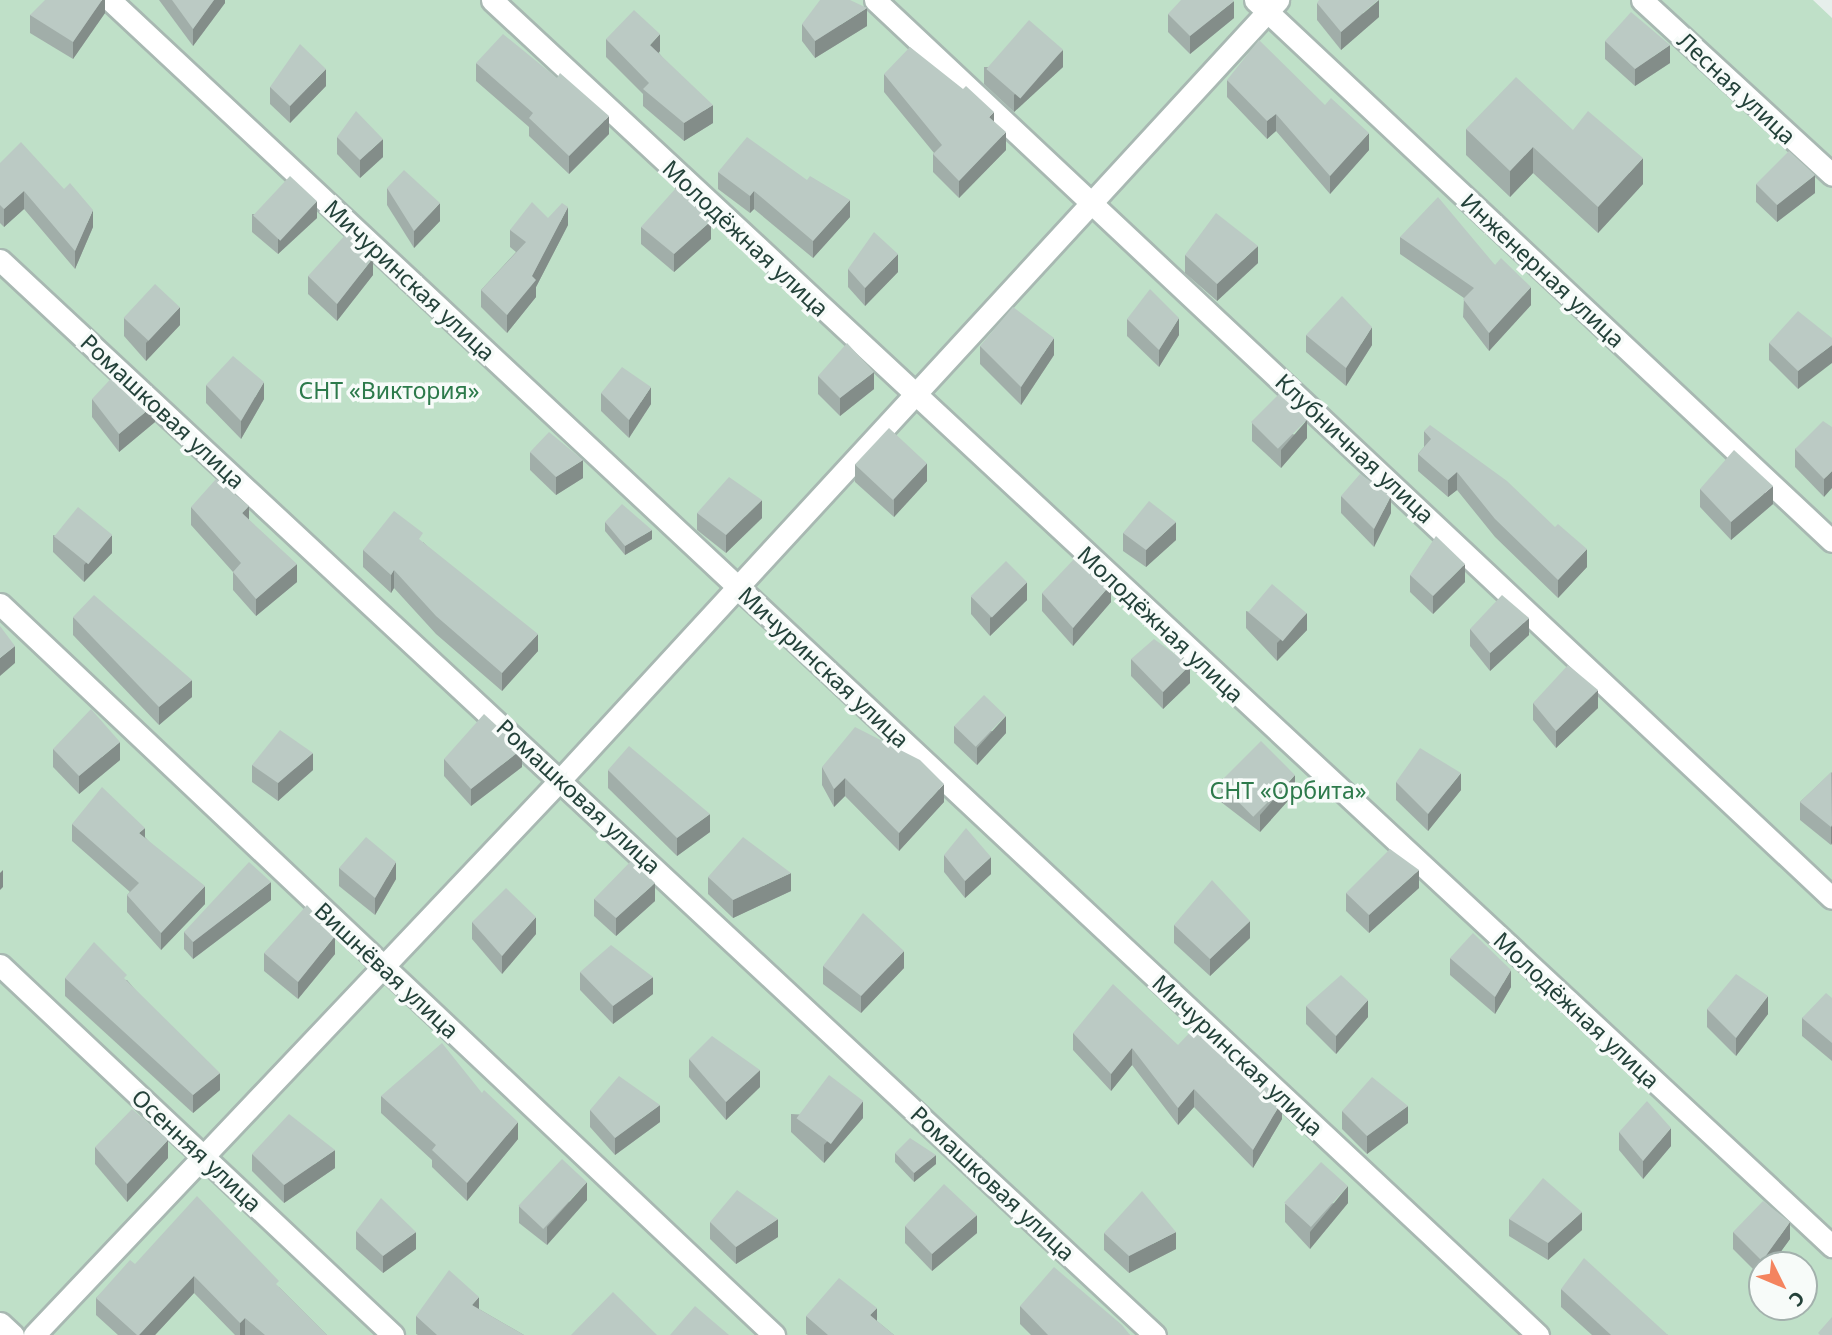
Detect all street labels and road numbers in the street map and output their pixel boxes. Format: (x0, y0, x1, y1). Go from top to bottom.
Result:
street label: Лесная улица (1672, 26, 1802, 150)
street label: Молодёжная улица (657, 154, 835, 322)
street label: Инженерная улица (1456, 187, 1630, 353)
street label: Мичуринская улица (319, 194, 501, 366)
street label: Ромашковая улица (75, 328, 251, 494)
street label: Клубничная улица (1270, 367, 1440, 529)
street label: Молодёжная улица (1072, 540, 1250, 708)
street label: Мичуринская улица (733, 581, 915, 753)
street label: Ромашковая улица (491, 713, 667, 879)
street label: Вишнёвая улица (309, 896, 465, 1044)
street label: Молодёжная улица (1488, 926, 1666, 1094)
street label: Мичуринская улица (1147, 969, 1329, 1141)
street label: Осенняя улица (126, 1083, 268, 1217)
street label: Ромашковая улица (905, 1100, 1081, 1266)

